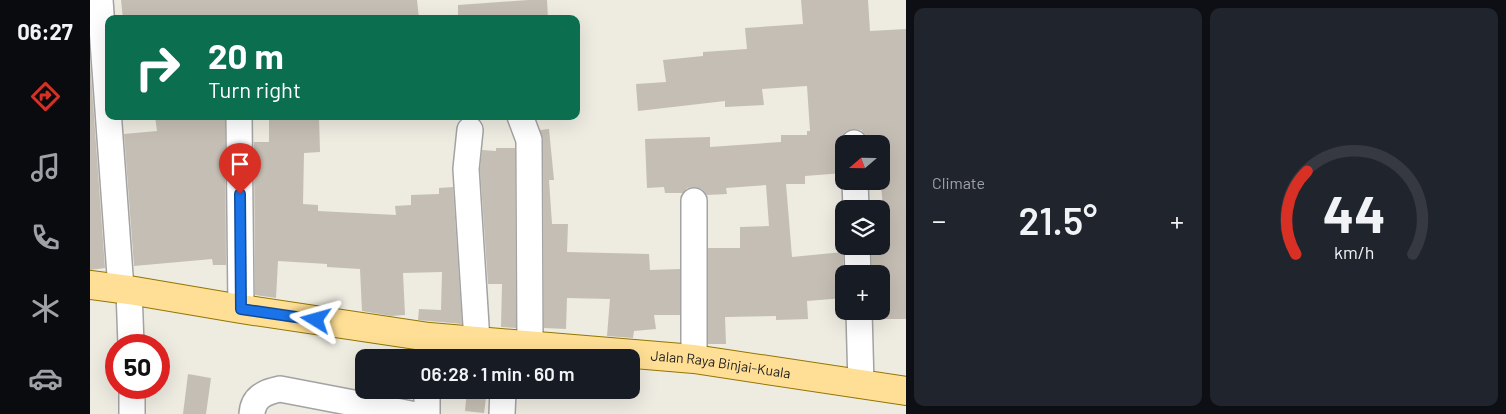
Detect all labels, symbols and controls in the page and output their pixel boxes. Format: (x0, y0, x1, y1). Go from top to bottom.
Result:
text: 06:27 (17, 18, 73, 44)
text: 20 m (208, 34, 284, 76)
icon: right (125, 35, 190, 100)
text: Turn right (208, 76, 301, 102)
icon: directions (28, 79, 63, 114)
north arrow (835, 135, 890, 190)
map controls (835, 135, 890, 320)
pin (219, 143, 261, 194)
icon: music (28, 150, 63, 185)
icon: arrive (226, 150, 254, 178)
text: Climate (932, 173, 985, 192)
text: 44 (1323, 181, 1385, 243)
text: 21.5° (1019, 197, 1097, 243)
button: layers (835, 200, 890, 255)
text: − (932, 203, 946, 237)
text: + (1170, 203, 1184, 237)
icon: phone (28, 220, 63, 255)
text: km/h (1334, 241, 1374, 263)
button: + (835, 265, 890, 320)
icon: climate (28, 291, 63, 326)
position arrow (289, 293, 341, 345)
speed limit sign: 50 (105, 334, 170, 399)
street label: Jalan Raya Binjai-Kuala (650, 346, 792, 381)
icon: car (28, 361, 63, 396)
text: 06:28 · 1 min · 60 m (421, 362, 574, 385)

